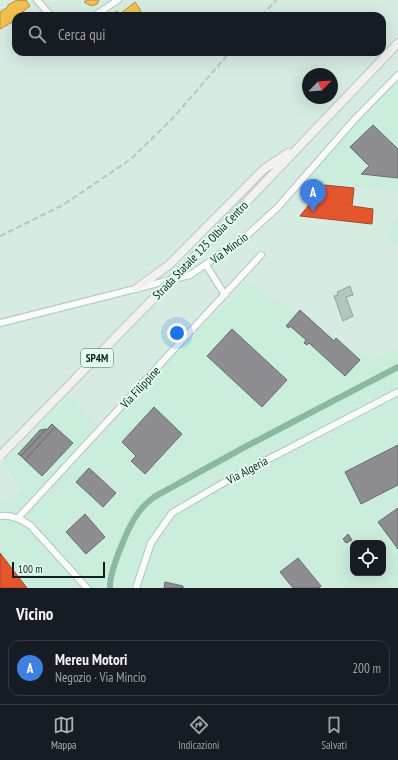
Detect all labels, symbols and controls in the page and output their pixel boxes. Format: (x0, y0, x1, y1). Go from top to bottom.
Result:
search box (12, 12, 386, 56)
icon: search (26, 23, 48, 45)
text: Cerca qui (58, 25, 106, 44)
north arrow (302, 68, 338, 104)
pin: A (300, 179, 326, 212)
street label: Strada Statale 125 Olbia Centro (149, 198, 251, 302)
street label: Via Mincio (206, 229, 251, 268)
your location (167, 323, 187, 343)
road number: SP4M (81, 349, 113, 367)
street label: Via Filippine (116, 363, 163, 412)
street label: Via Algeria (223, 453, 270, 488)
map controls (350, 540, 386, 576)
button: locate (350, 540, 386, 576)
scale bar (12, 560, 105, 579)
text: 100 m (18, 562, 42, 576)
text: Vicino (16, 603, 53, 625)
text: Mereu Motori (55, 650, 127, 669)
text: A (27, 660, 33, 677)
text: 200 m (352, 660, 381, 677)
text: Negozio · Via Mincio (55, 669, 146, 686)
tab: Mappa (51, 714, 76, 752)
tab: Indicazioni (178, 714, 219, 752)
tab: Salvati (321, 714, 347, 752)

